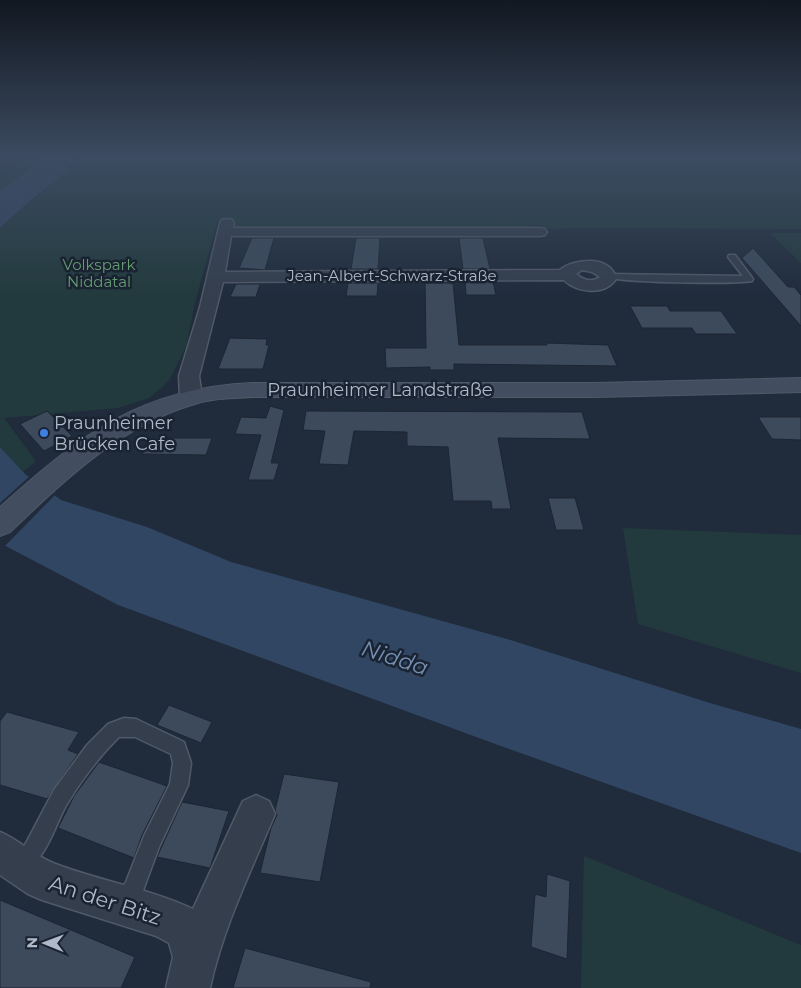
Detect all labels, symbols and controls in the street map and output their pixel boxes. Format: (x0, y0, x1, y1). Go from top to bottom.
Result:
park label: Volkspark Niddatal (63, 255, 136, 291)
street label: Jean-Albert-Schwarz-Straße (286, 266, 497, 285)
street label: Praunheimer Landstraße (267, 379, 493, 401)
place label: Praunheimer Brücken Cafe (54, 412, 175, 455)
marker: Praunheimer Brücken Cafe (38, 427, 50, 439)
water label: Nidda (358, 635, 432, 681)
street label: An der Bitz (46, 870, 164, 930)
north arrow (20, 918, 70, 968)
text: N (23, 937, 41, 949)

